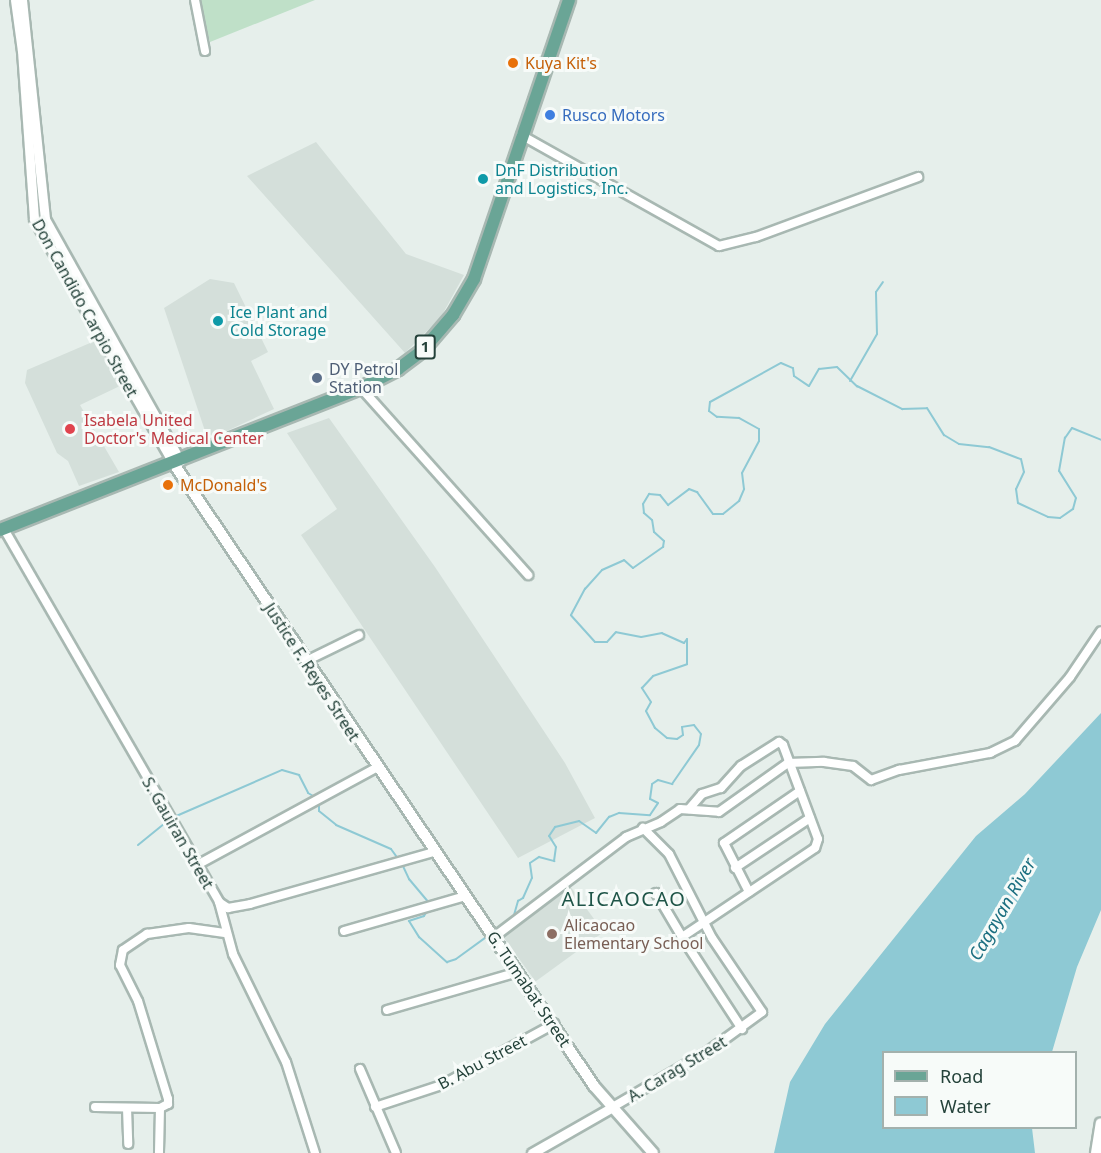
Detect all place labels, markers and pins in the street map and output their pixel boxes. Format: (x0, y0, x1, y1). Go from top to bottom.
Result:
place label: Kuya Kit's (525, 53, 597, 73)
marker: Kuya Kit's (506, 56, 520, 70)
place label: Rusco Motors (562, 105, 665, 125)
marker: Rusco Motors (543, 108, 557, 122)
place label: DnF Distribution and Logistics, Inc. (495, 160, 629, 198)
marker: DnF Distribution and Logistics, Inc. (476, 172, 490, 186)
place label: Ice Plant and Cold Storage (230, 302, 328, 340)
marker: Ice Plant and Cold Storage (211, 314, 225, 328)
place label: DY Petrol Station (329, 359, 398, 397)
marker: DY Petrol Station (310, 371, 324, 385)
place label: Isabela United Doctor's Medical Center (84, 410, 264, 448)
marker: Isabela United Doctor's Medical Center (61, 420, 79, 438)
place label: McDonald's (180, 475, 267, 495)
marker: McDonald's (161, 478, 175, 492)
place label: Alicaocao Elementary School (564, 915, 703, 953)
marker: Alicaocao Elementary School (545, 927, 559, 941)

